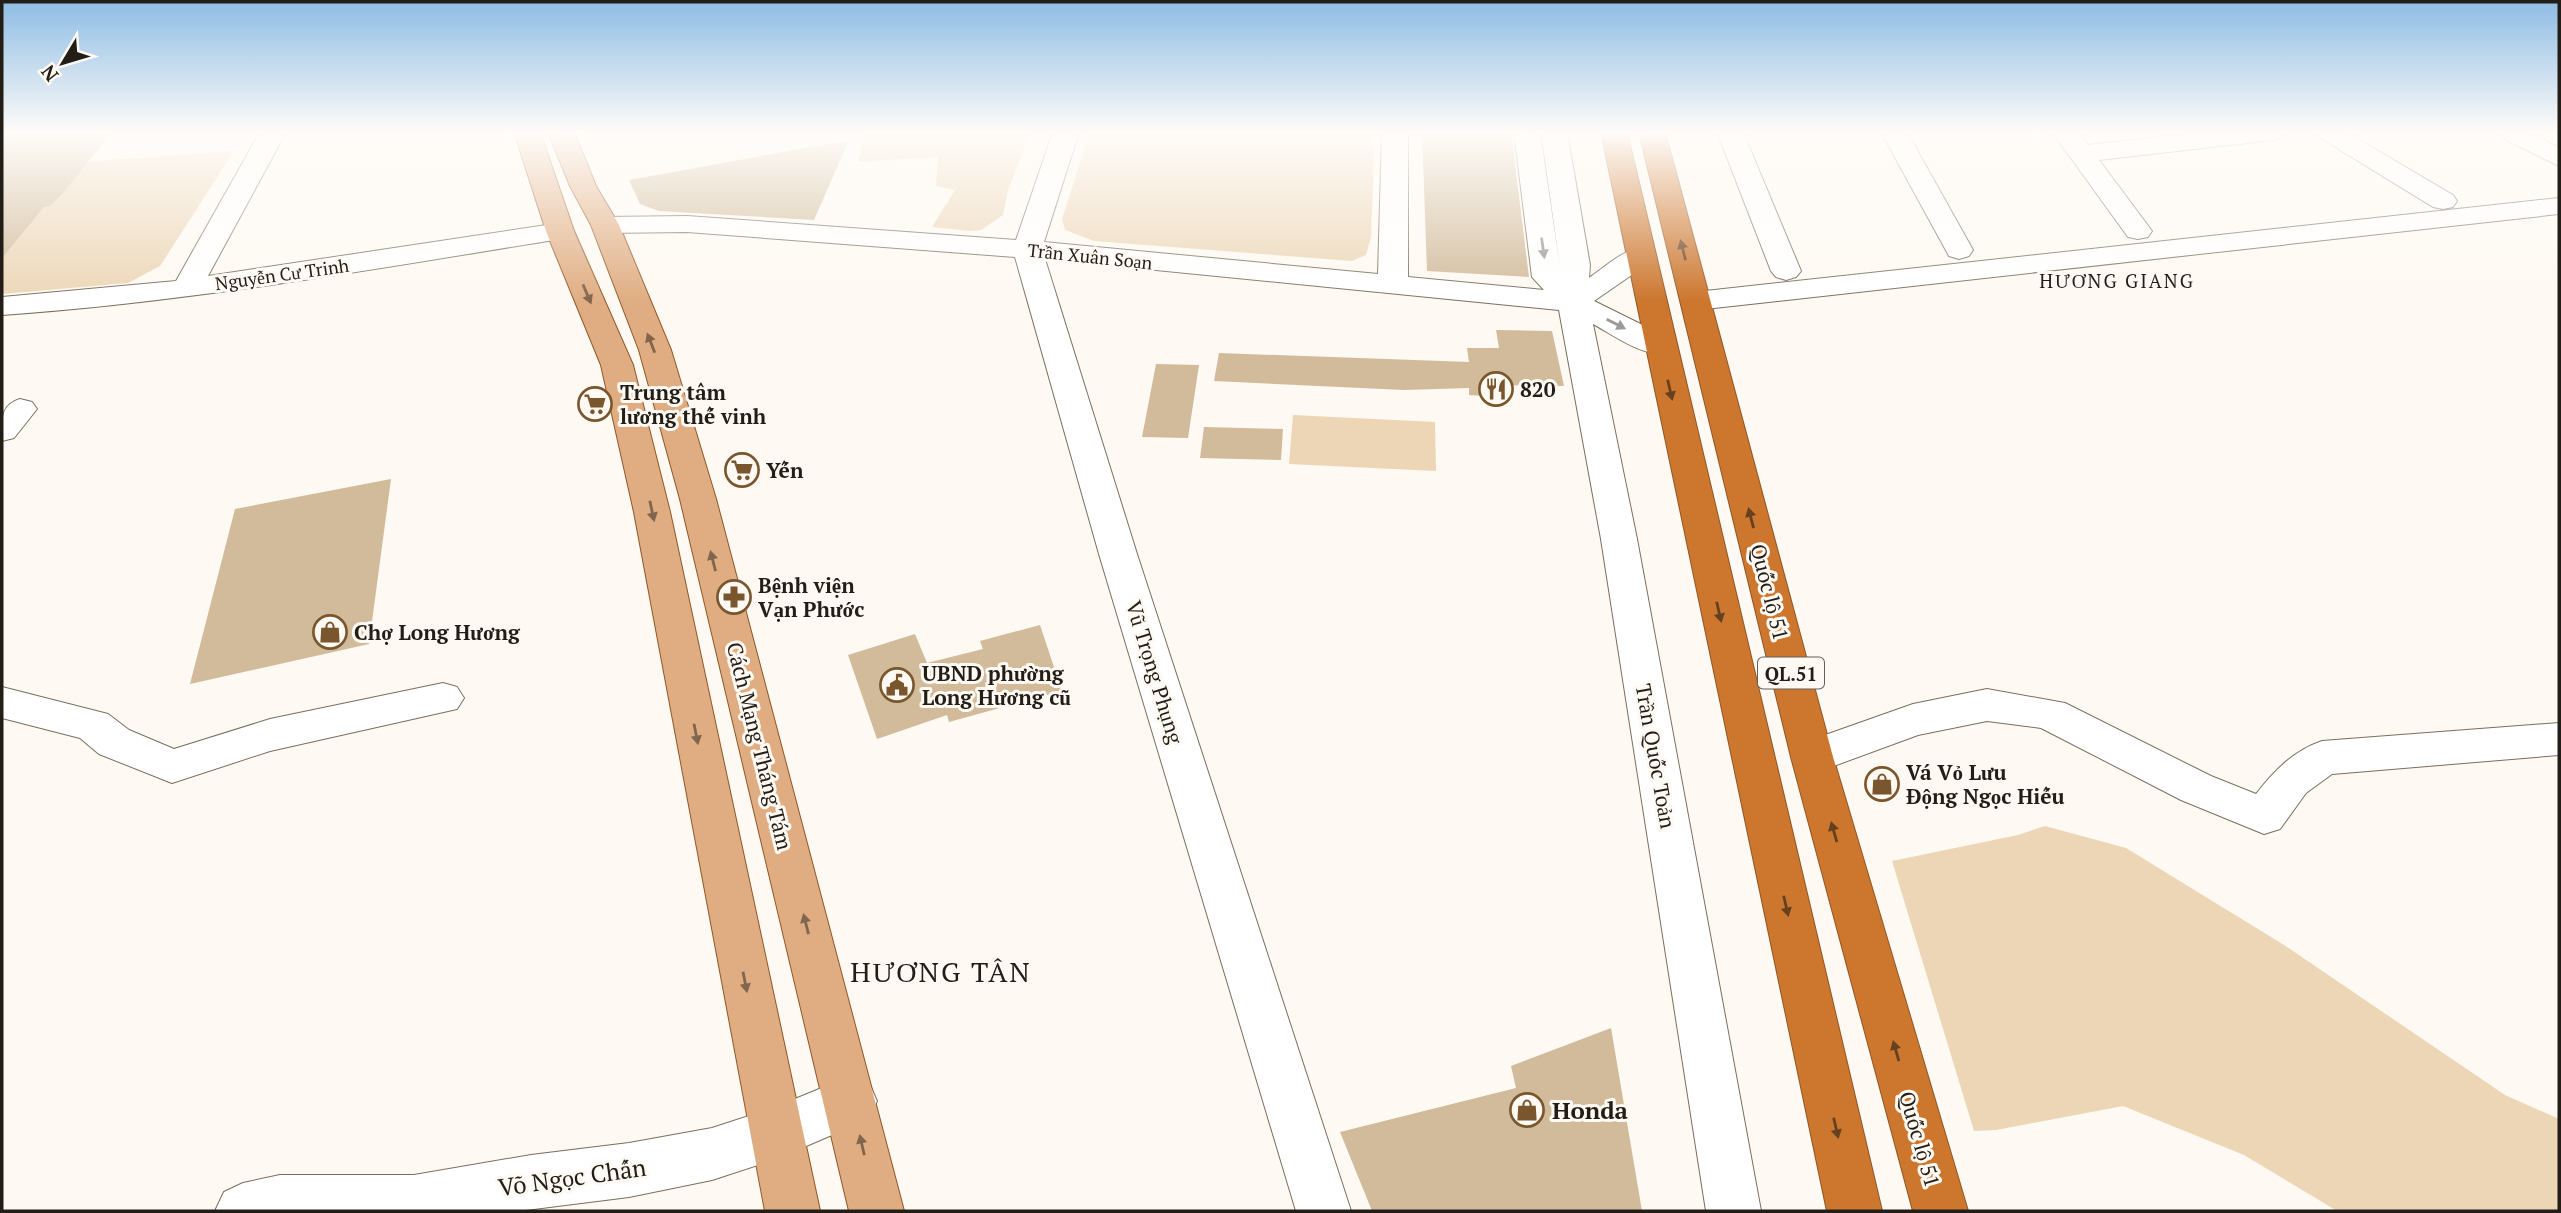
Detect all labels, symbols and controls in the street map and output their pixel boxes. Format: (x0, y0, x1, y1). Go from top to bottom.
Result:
north arrow (28, 28, 98, 98)
text: N (35, 60, 63, 87)
street label: Trần Xuân Soạn (1026, 238, 1154, 275)
one-way arrow (1537, 238, 1548, 260)
one-way arrow (1677, 239, 1688, 261)
street label: Nguyễn Cư Trinh (213, 253, 351, 295)
district label: HƯƠNG GIANG (2039, 268, 2195, 293)
one-way arrow (581, 284, 593, 304)
one-way arrow (1606, 319, 1626, 330)
one-way arrow (646, 332, 657, 353)
restaurant icon: 820 (1477, 370, 1515, 408)
place label: 820 (1520, 375, 1556, 403)
place label: Trung tâm lương thế vinh (620, 378, 767, 430)
one-way arrow (1664, 379, 1675, 401)
supermarket icon: Trung tâm lương thế vinh (576, 385, 614, 423)
supermarket icon: Yến (723, 451, 761, 489)
place label: Yến (766, 456, 804, 484)
one-way arrow (646, 500, 657, 522)
one-way arrow (1745, 506, 1756, 528)
street label: Quốc lộ 51 (1745, 541, 1795, 643)
one-way arrow (707, 550, 718, 572)
place label: Bệnh viện Vạn Phước (758, 571, 864, 623)
pharmacy icon: Bệnh viện Vạn Phước (715, 578, 753, 616)
street label: Vũ Trọng Phụng (1120, 597, 1190, 748)
one-way arrow (1714, 601, 1725, 623)
shop icon: Chợ Long Hương (311, 613, 349, 651)
place label: Chợ Long Hương (354, 618, 521, 646)
street label: Cách Mạng Tháng Tám (721, 639, 799, 853)
road number: QL.51 (1758, 658, 1824, 688)
place label: UBND phường Long Hương cũ (922, 659, 1071, 711)
public building icon: UBND phường Long Hương cũ (878, 666, 916, 704)
street label: Trần Quốc Toản (1629, 681, 1683, 831)
one-way arrow (691, 723, 702, 745)
place label: Vá Vỏ Lưu Động Ngọc Hiếu (1906, 758, 2065, 810)
shop icon: Vá Vỏ Lưu Động Ngọc Hiếu (1863, 765, 1901, 803)
one-way arrow (1828, 822, 1838, 843)
one-way arrow (1781, 895, 1792, 917)
one-way arrow (800, 913, 811, 935)
district label: HƯƠNG TÂN (850, 953, 1032, 990)
one-way arrow (740, 971, 751, 993)
one-way arrow (1890, 1041, 1900, 1062)
street label: Quốc lộ 51 (1893, 1088, 1947, 1190)
shop icon: Honda (1508, 1091, 1546, 1129)
place label: Honda (1552, 1094, 1629, 1126)
one-way arrow (1831, 1117, 1842, 1139)
one-way arrow (856, 1134, 867, 1156)
street label: Võ Ngọc Chấn (496, 1151, 648, 1203)

